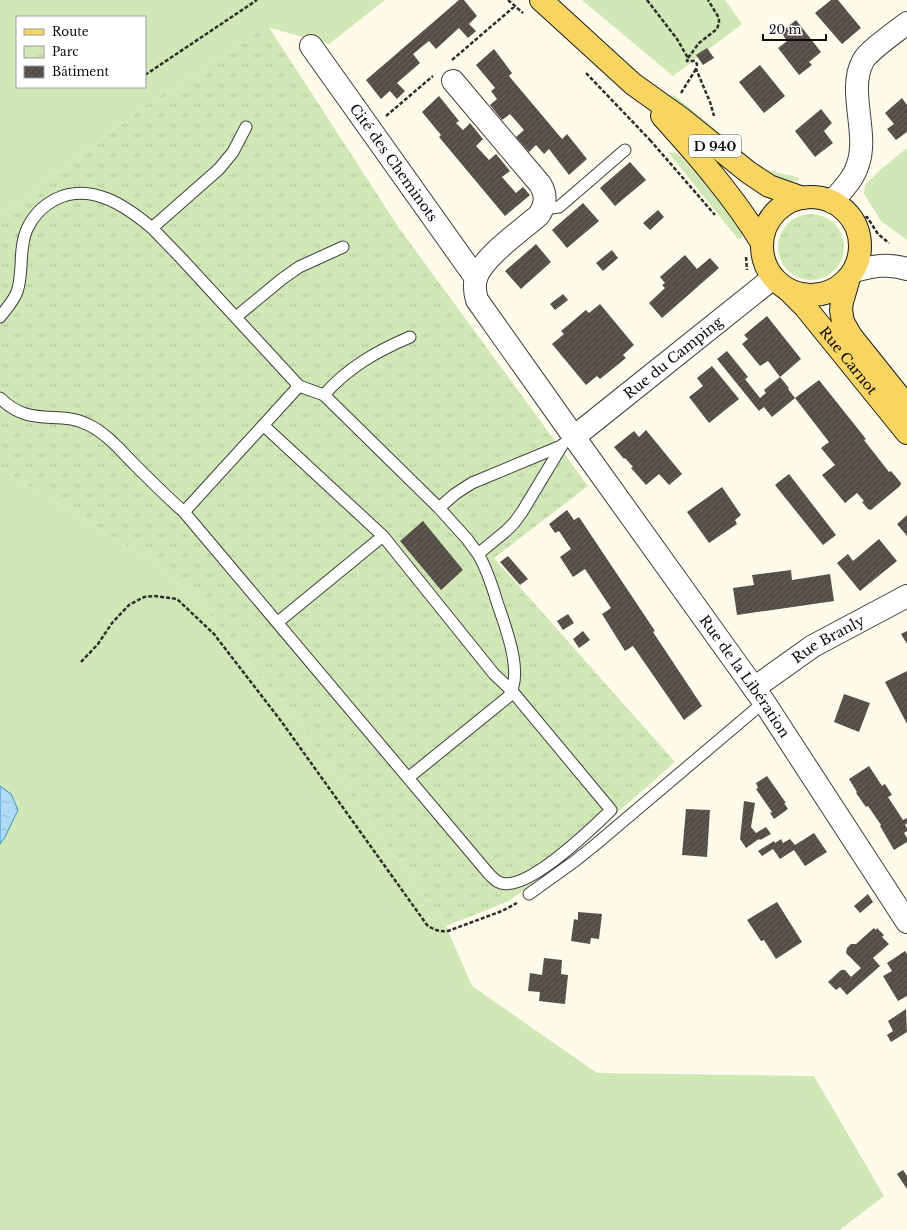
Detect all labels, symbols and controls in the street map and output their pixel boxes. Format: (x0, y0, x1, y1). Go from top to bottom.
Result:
legend (16, 16, 146, 88)
scale bar (763, 16, 826, 42)
text: 20 m (769, 22, 801, 37)
text: Route (52, 24, 89, 39)
text: Parc (52, 44, 79, 59)
text: Bâtiment (52, 64, 110, 79)
street label: Cité des Cheminots (346, 100, 442, 225)
road number: D 940 (689, 135, 741, 157)
street label: Rue du Camping (620, 312, 727, 403)
street label: Rue Carnot (816, 323, 882, 399)
street label: Rue Branly (788, 611, 868, 667)
street label: Rue de la Libération (696, 612, 794, 741)

